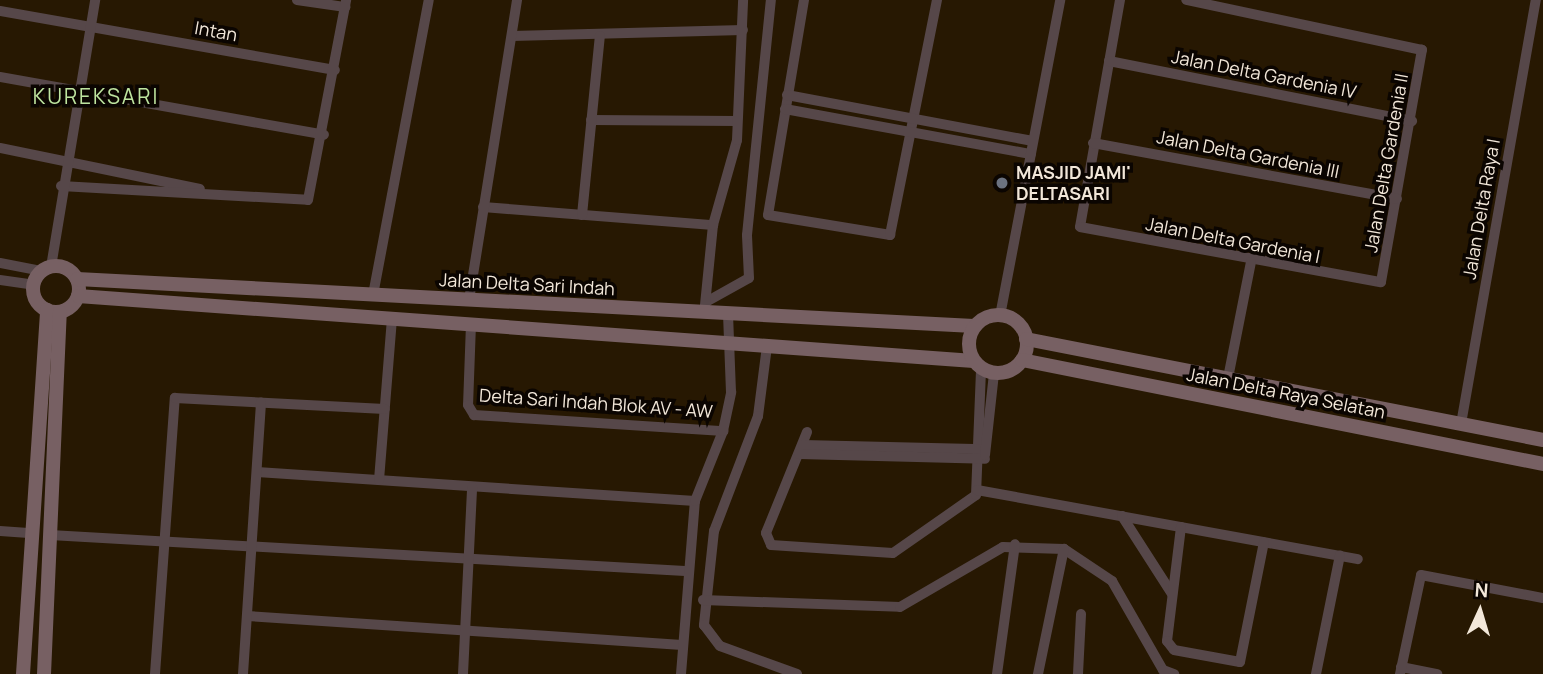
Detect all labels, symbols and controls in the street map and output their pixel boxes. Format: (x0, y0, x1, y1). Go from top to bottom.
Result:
street label: Intan (193, 17, 239, 45)
street label: Jalan Delta Gardenia IV (1170, 45, 1358, 103)
street label: Jalan Delta Gardenia II (1360, 72, 1412, 254)
district label: KUREKSARI (34, 83, 158, 109)
street label: Jalan Delta Gardenia III (1155, 126, 1341, 182)
street label: Jalan Delta Raya I (1458, 137, 1504, 281)
place label: MASJID JAMI' DELTASARI (1016, 162, 1131, 204)
marker: MASJID JAMI' DELTASARI (994, 175, 1010, 191)
street label: Jalan Delta Gardenia I (1144, 213, 1322, 267)
street label: Jalan Delta Sari Indah (439, 269, 615, 299)
street label: Jalan Delta Raya Selatan (1185, 363, 1387, 423)
street label: Delta Sari Indah Blok AV - AW (479, 384, 713, 422)
north arrow (1445, 576, 1515, 646)
text: N (1474, 577, 1489, 603)

